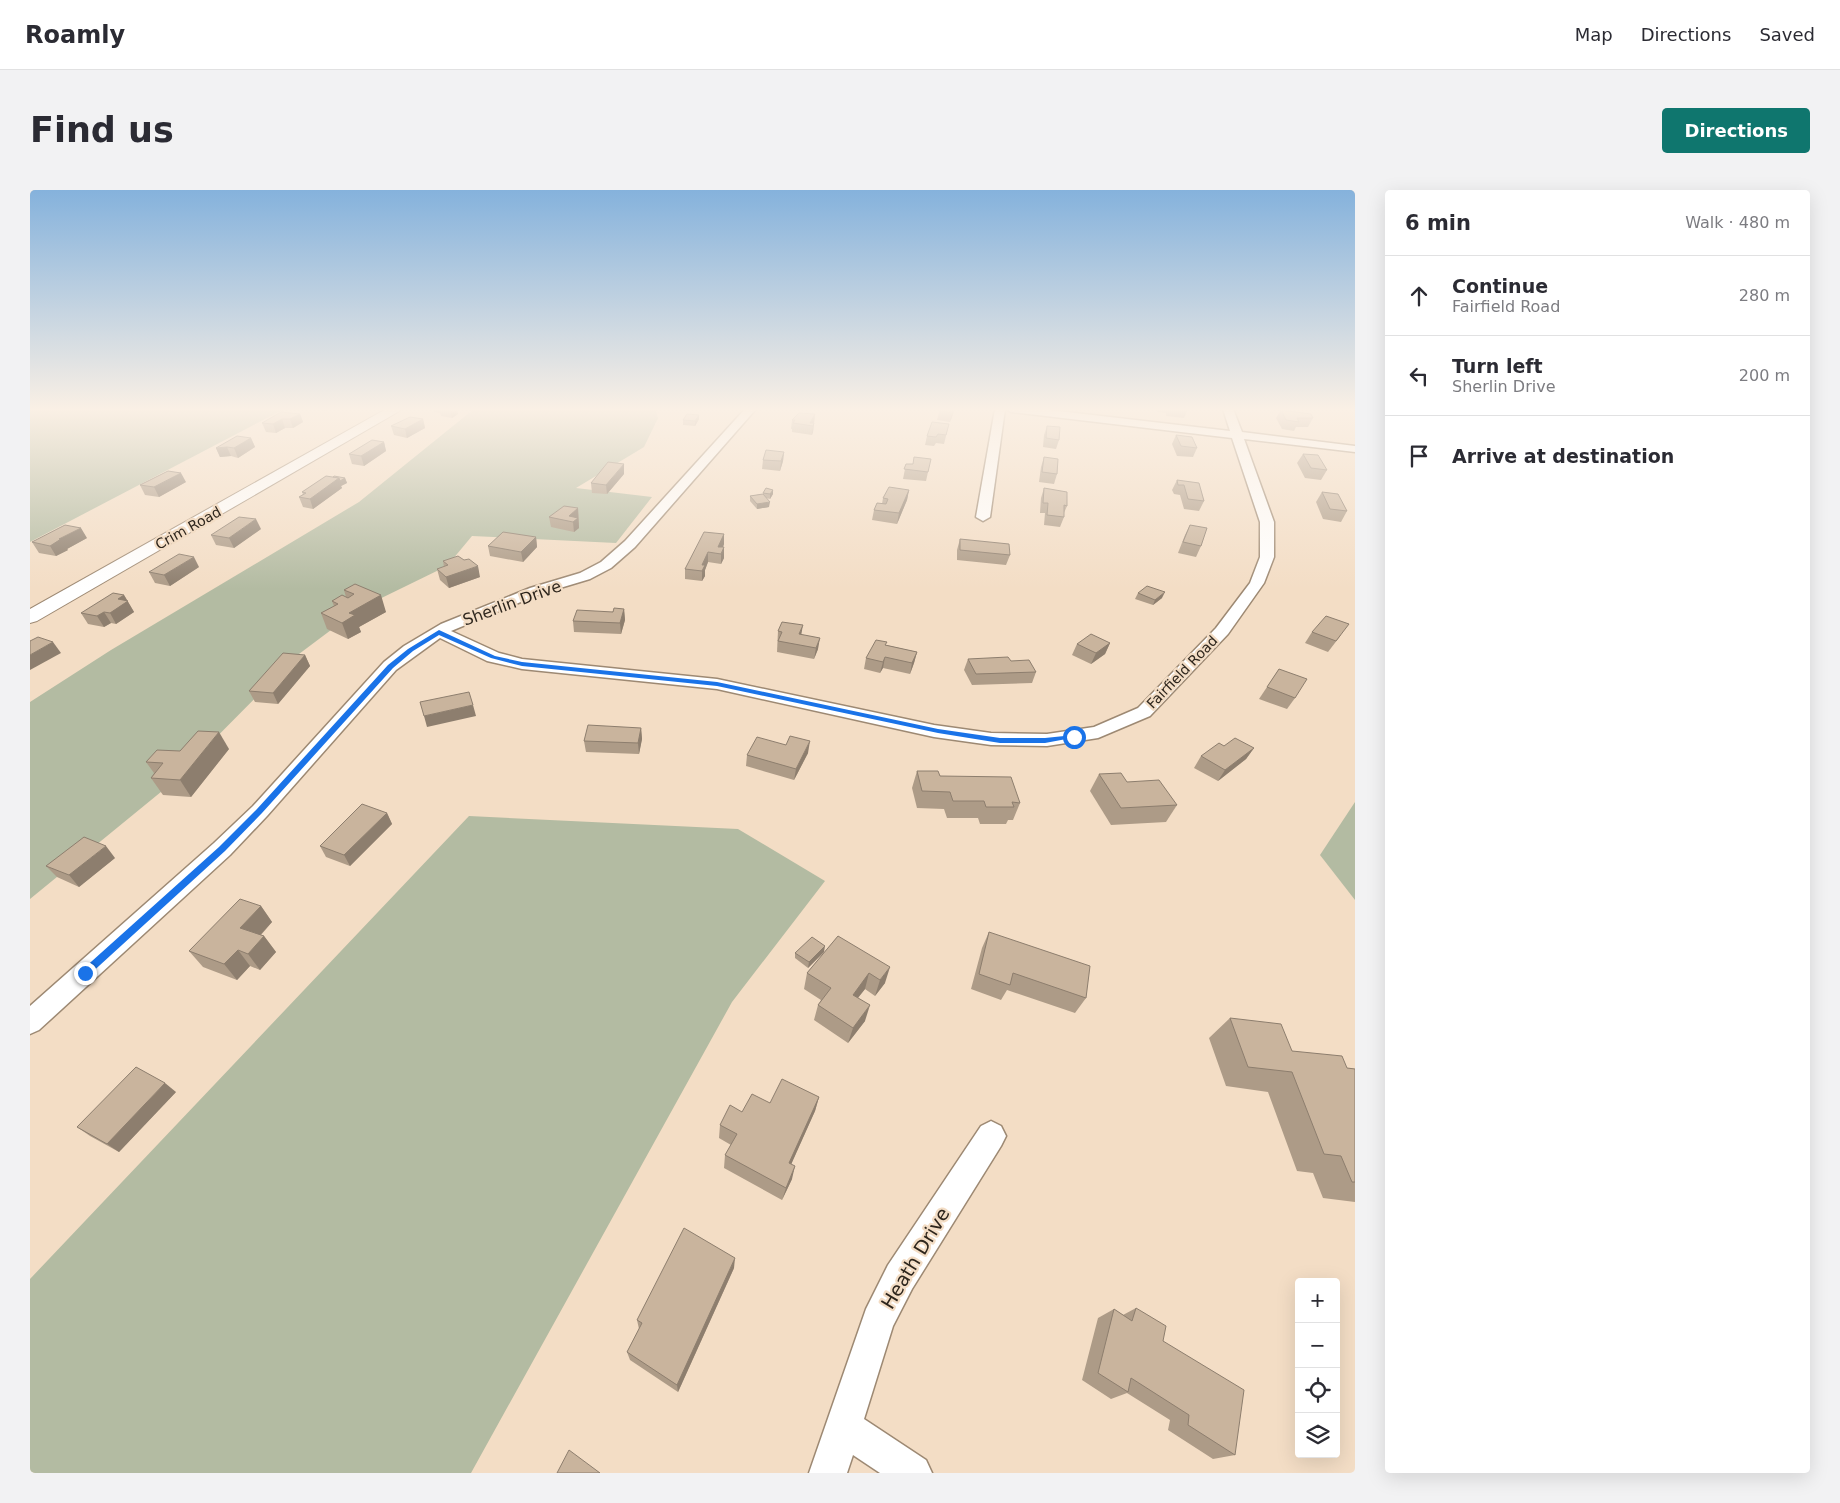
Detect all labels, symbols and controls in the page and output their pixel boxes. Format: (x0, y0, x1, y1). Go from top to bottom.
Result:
text: Roamly (25, 21, 125, 49)
text: Map (1575, 24, 1613, 45)
text: Directions (1641, 24, 1731, 45)
text: Saved (1759, 24, 1815, 45)
button: Directions (1662, 108, 1810, 153)
text: Find us (30, 110, 174, 150)
text: 6 min (1405, 211, 1471, 235)
text: Walk · 480 m (1685, 213, 1790, 232)
text: Continue (1452, 275, 1548, 297)
icon: ahead (1405, 282, 1433, 310)
text: 280 m (1739, 286, 1790, 305)
text: Fairfield Road (1452, 297, 1560, 316)
text: Turn left (1452, 355, 1543, 377)
icon: left (1405, 362, 1433, 390)
text: 200 m (1739, 366, 1790, 385)
text: Sherlin Drive (1452, 377, 1556, 396)
icon: arrive (1405, 442, 1433, 470)
text: Arrive at destination (1452, 445, 1674, 467)
street label: Crim Road (152, 503, 224, 553)
street label: Sherlin Drive (460, 576, 564, 630)
street label: Fairfield Road (1143, 632, 1221, 712)
route start (1063, 726, 1086, 749)
route end (74, 962, 97, 985)
street label: Heath Drive (876, 1204, 954, 1312)
map controls (1295, 1278, 1340, 1458)
button: + (1295, 1278, 1340, 1323)
button: − (1295, 1323, 1340, 1368)
button: locate (1295, 1368, 1340, 1413)
button: layers (1295, 1413, 1340, 1458)

